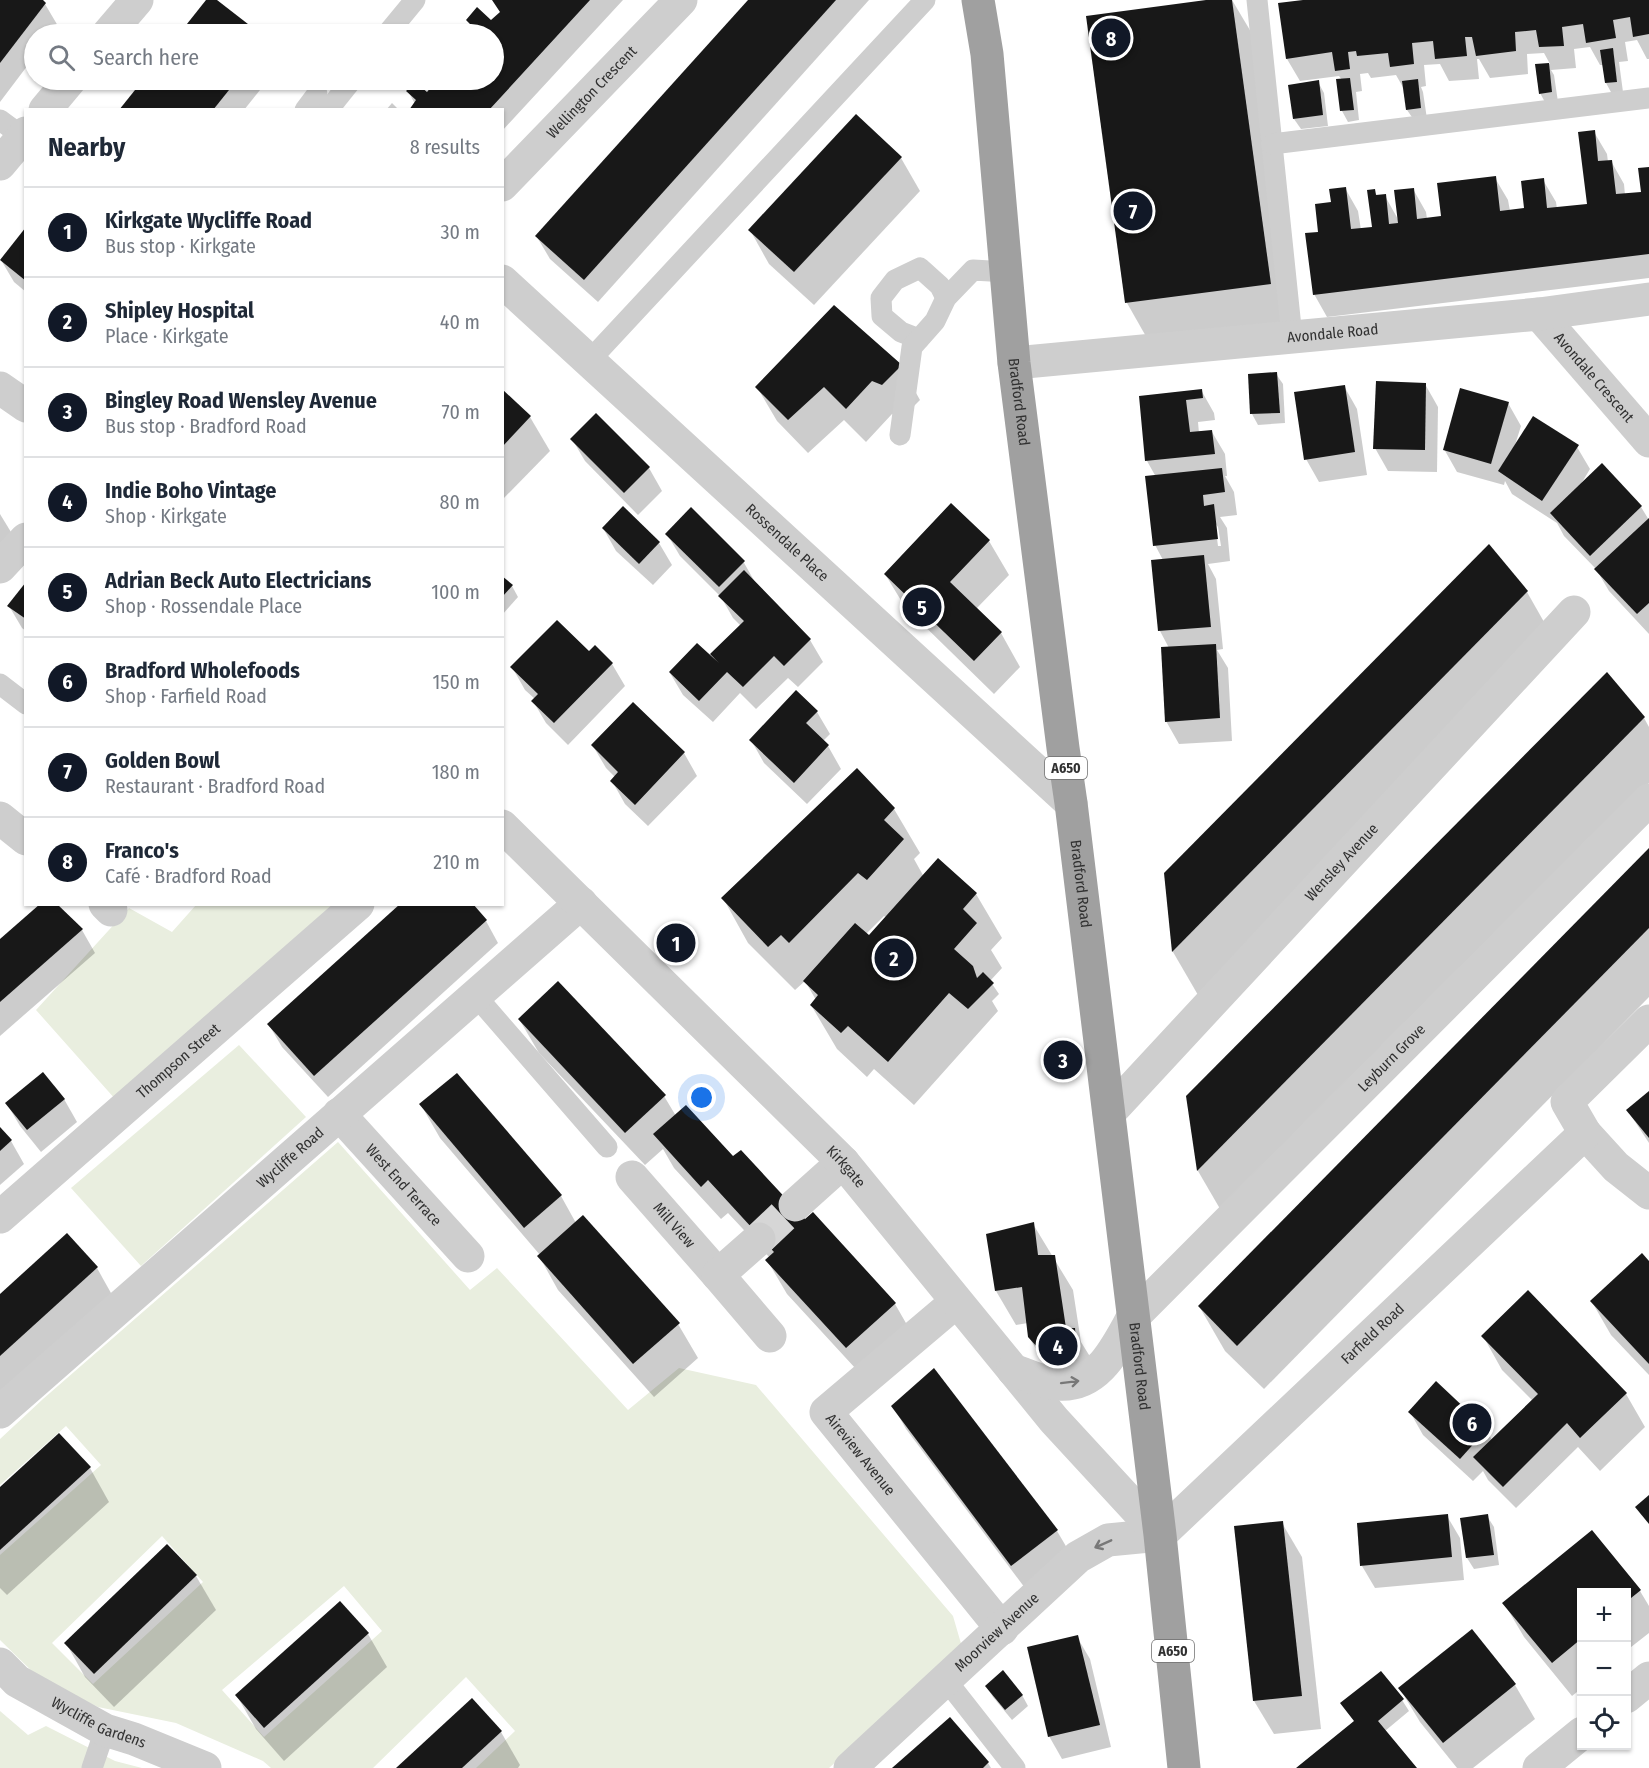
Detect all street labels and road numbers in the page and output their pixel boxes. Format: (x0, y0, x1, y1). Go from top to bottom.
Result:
street label: Wellington Crescent (543, 42, 641, 142)
street label: Avondale Road (1286, 320, 1379, 346)
street label: Avondale Crescent (1550, 329, 1638, 426)
street label: Bradford Road (1005, 357, 1033, 447)
street label: Rossendale Place (742, 500, 832, 585)
road number: A650 (1045, 757, 1087, 779)
street label: Wensley Avenue (1301, 820, 1382, 905)
street label: Bradford Road (1067, 839, 1095, 929)
street label: Thompson Street (133, 1020, 224, 1102)
street label: Leyburn Grove (1354, 1020, 1429, 1096)
street label: Wycliffe Road (253, 1123, 328, 1192)
street label: West End Terrace (362, 1140, 445, 1230)
street label: Kirkgate (823, 1142, 869, 1191)
street label: Mill View (649, 1199, 699, 1252)
street label: Farfield Road (1337, 1300, 1408, 1368)
street label: Bradford Road (1125, 1321, 1154, 1411)
street label: Aireview Avenue (822, 1410, 899, 1499)
street label: Moorview Avenue (951, 1589, 1043, 1675)
road number: A650 (1152, 1640, 1194, 1662)
street label: Wycliffe Gardens (48, 1693, 149, 1752)

